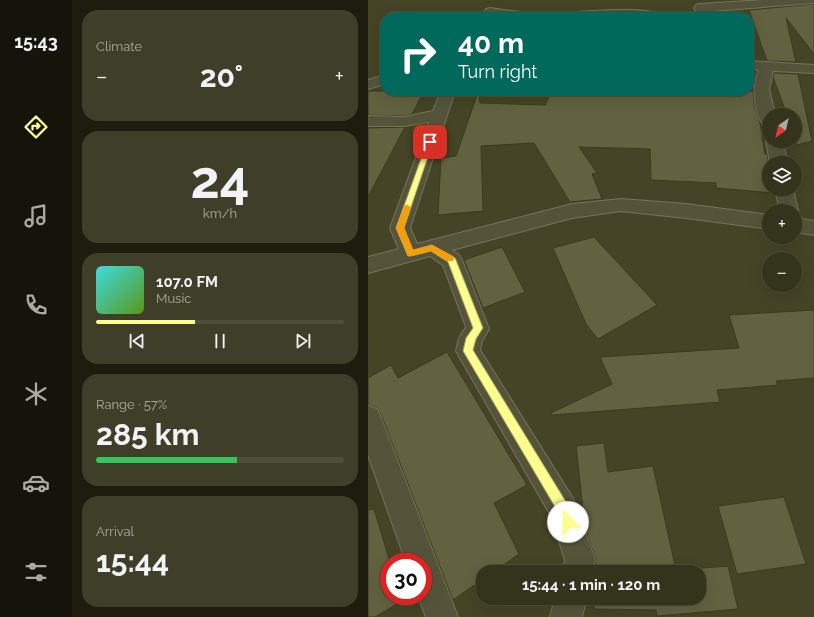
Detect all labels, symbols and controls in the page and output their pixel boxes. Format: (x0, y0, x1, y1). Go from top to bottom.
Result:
text: 40 m (458, 27, 524, 60)
icon: right (392, 28, 444, 80)
text: 15:43 (14, 31, 58, 52)
text: Climate (96, 39, 142, 54)
text: 20° (200, 59, 243, 94)
text: Turn right (458, 61, 537, 82)
text: − (96, 63, 108, 89)
text: + (335, 63, 344, 89)
north arrow (762, 108, 802, 148)
map controls (762, 108, 802, 292)
icon: directions (22, 113, 50, 141)
pin (413, 125, 447, 159)
icon: arrive (419, 131, 441, 153)
text: 24 (190, 149, 250, 210)
button: layers (762, 156, 802, 196)
icon: music (22, 202, 50, 230)
button: + (762, 204, 802, 244)
text: km/h (203, 206, 237, 221)
button: − (762, 252, 802, 292)
text: 107.0 FM (156, 273, 218, 291)
icon: phone (22, 291, 50, 319)
text: Music (156, 291, 191, 306)
icon: previous (126, 330, 148, 352)
icon: pause (209, 330, 231, 352)
icon: next (292, 330, 314, 352)
icon: climate (22, 380, 50, 408)
text: Range · 57% (96, 397, 167, 412)
text: 285 km (96, 417, 200, 452)
icon: car (22, 469, 50, 497)
position arrow (547, 501, 589, 543)
text: Arrival (96, 524, 134, 539)
text: 15:44 (96, 544, 169, 579)
speed limit sign: 30 (380, 553, 432, 605)
icon: filters (22, 558, 50, 586)
text: 15:44 · 1 min · 120 m (522, 576, 660, 594)

